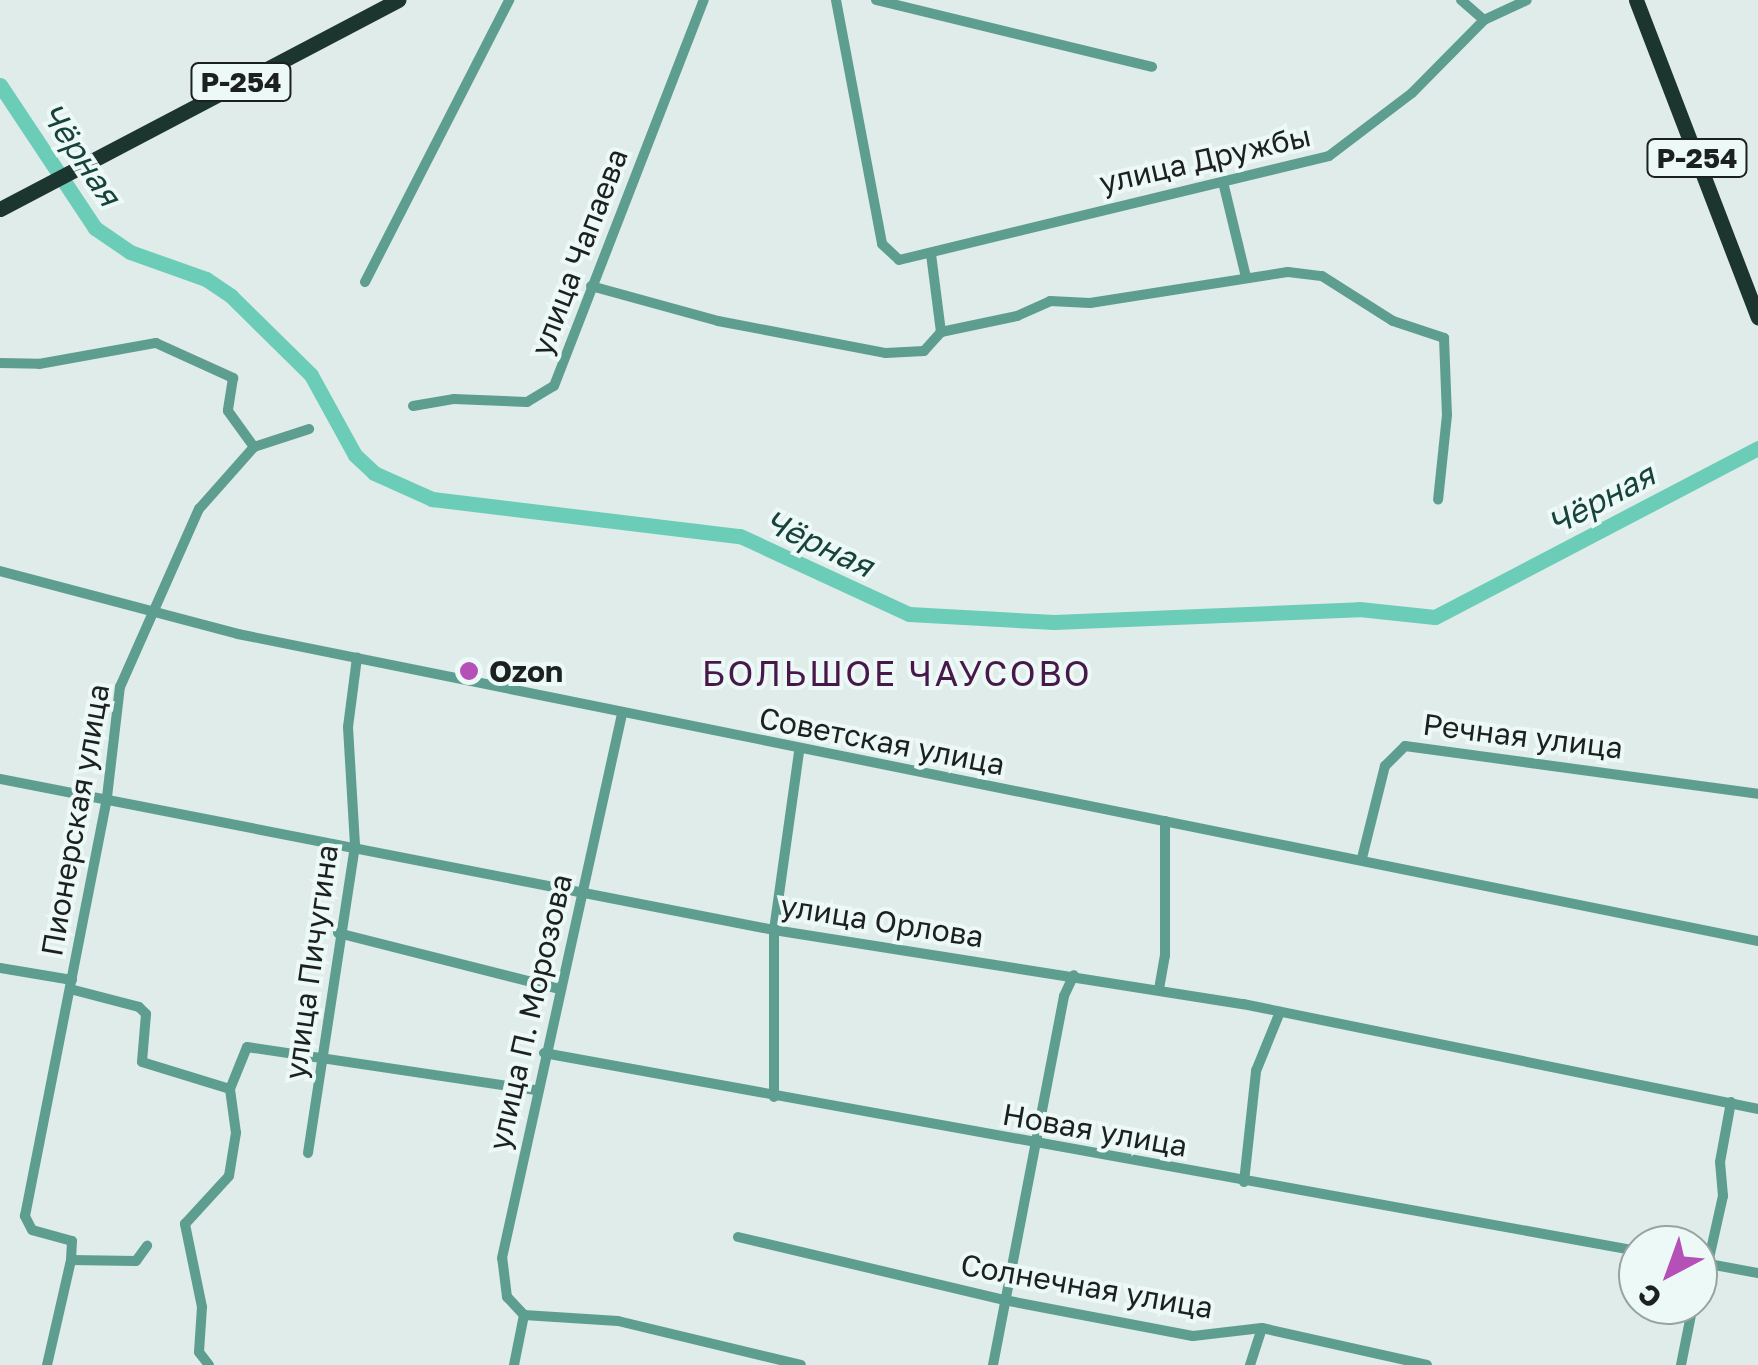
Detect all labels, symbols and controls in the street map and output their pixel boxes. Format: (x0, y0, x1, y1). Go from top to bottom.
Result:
road number: Р-254 (188, 59, 294, 105)
water label: Чёрная (33, 95, 129, 213)
street label: улица Дружбы (1096, 117, 1314, 201)
road number: Р-254 (1644, 135, 1750, 181)
street label: улица Чапаева (523, 143, 635, 361)
water label: Чёрная (1541, 455, 1661, 543)
water label: Чёрная (759, 501, 879, 585)
district label: БОЛЬШОЕ ЧАУСОВО (702, 652, 1092, 694)
place label: Ozon (489, 653, 563, 689)
marker: Ozon (458, 660, 480, 682)
street label: Пионерская улица (33, 681, 117, 959)
street label: Советская улица (756, 700, 1008, 782)
street label: Речная улица (1421, 706, 1625, 766)
street label: улица Пичугина (277, 842, 345, 1082)
street label: улица П. Морозова (481, 870, 579, 1154)
street label: улица Орлова (778, 887, 986, 955)
street label: Новая улица (1000, 1096, 1190, 1164)
north arrow (1618, 1225, 1718, 1325)
street label: Солнечная улица (958, 1246, 1216, 1326)
text: С (1631, 1278, 1668, 1315)

